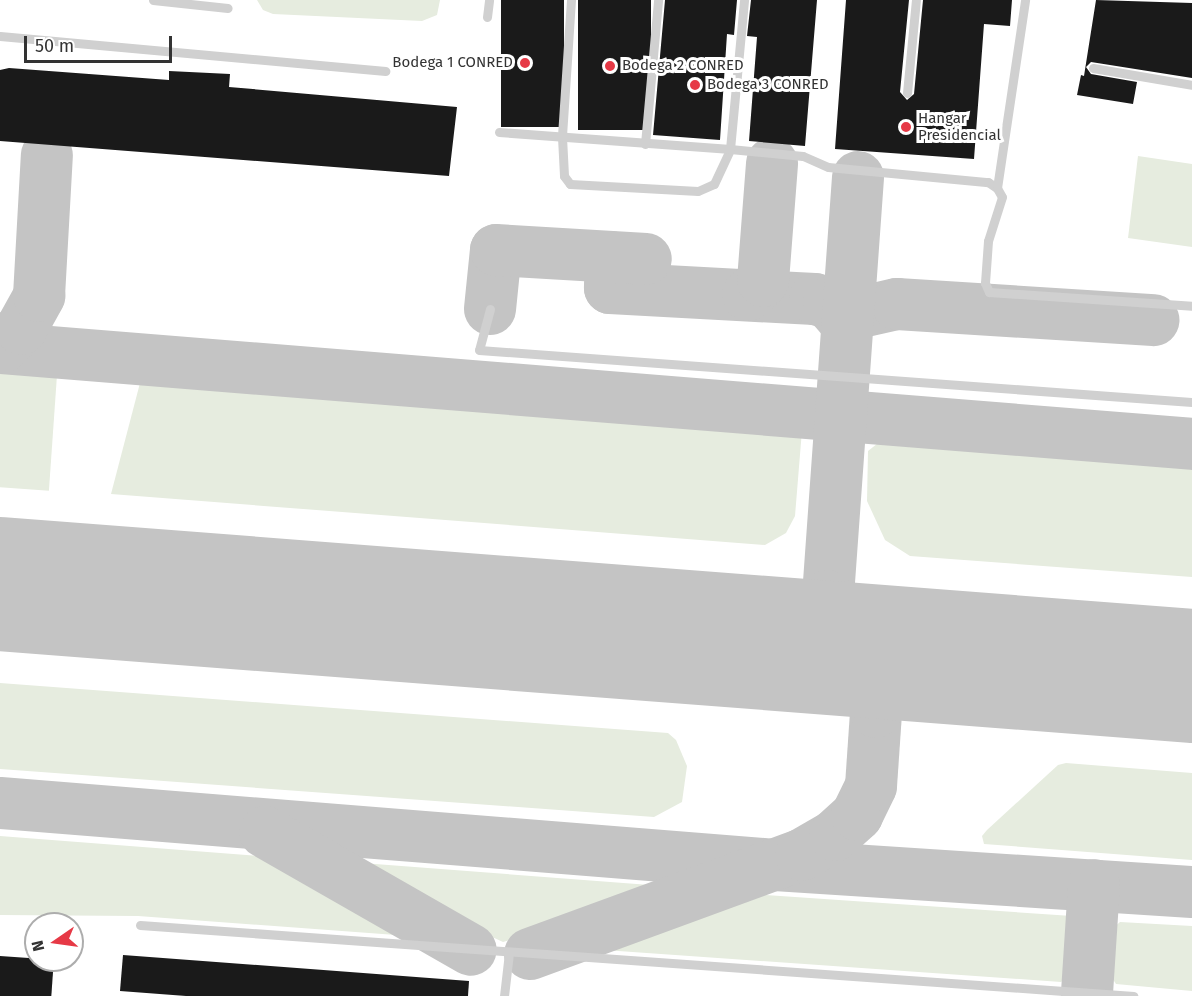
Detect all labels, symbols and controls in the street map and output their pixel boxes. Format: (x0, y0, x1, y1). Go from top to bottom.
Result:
scale bar (27, 24, 176, 62)
text: 50 m (35, 35, 74, 57)
place label: Bodega 1 CONRED (392, 54, 513, 72)
marker: Bodega 1 CONRED (518, 56, 532, 70)
place label: Bodega 2 CONRED (622, 57, 744, 75)
marker: Bodega 2 CONRED (603, 59, 617, 73)
place label: Bodega 3 CONRED (707, 76, 829, 94)
marker: Bodega 3 CONRED (688, 78, 702, 92)
place label: Hangar Presidencial (918, 109, 1001, 144)
marker: Hangar Presidencial (899, 120, 913, 134)
north arrow (24, 912, 84, 972)
text: N (27, 938, 48, 953)

